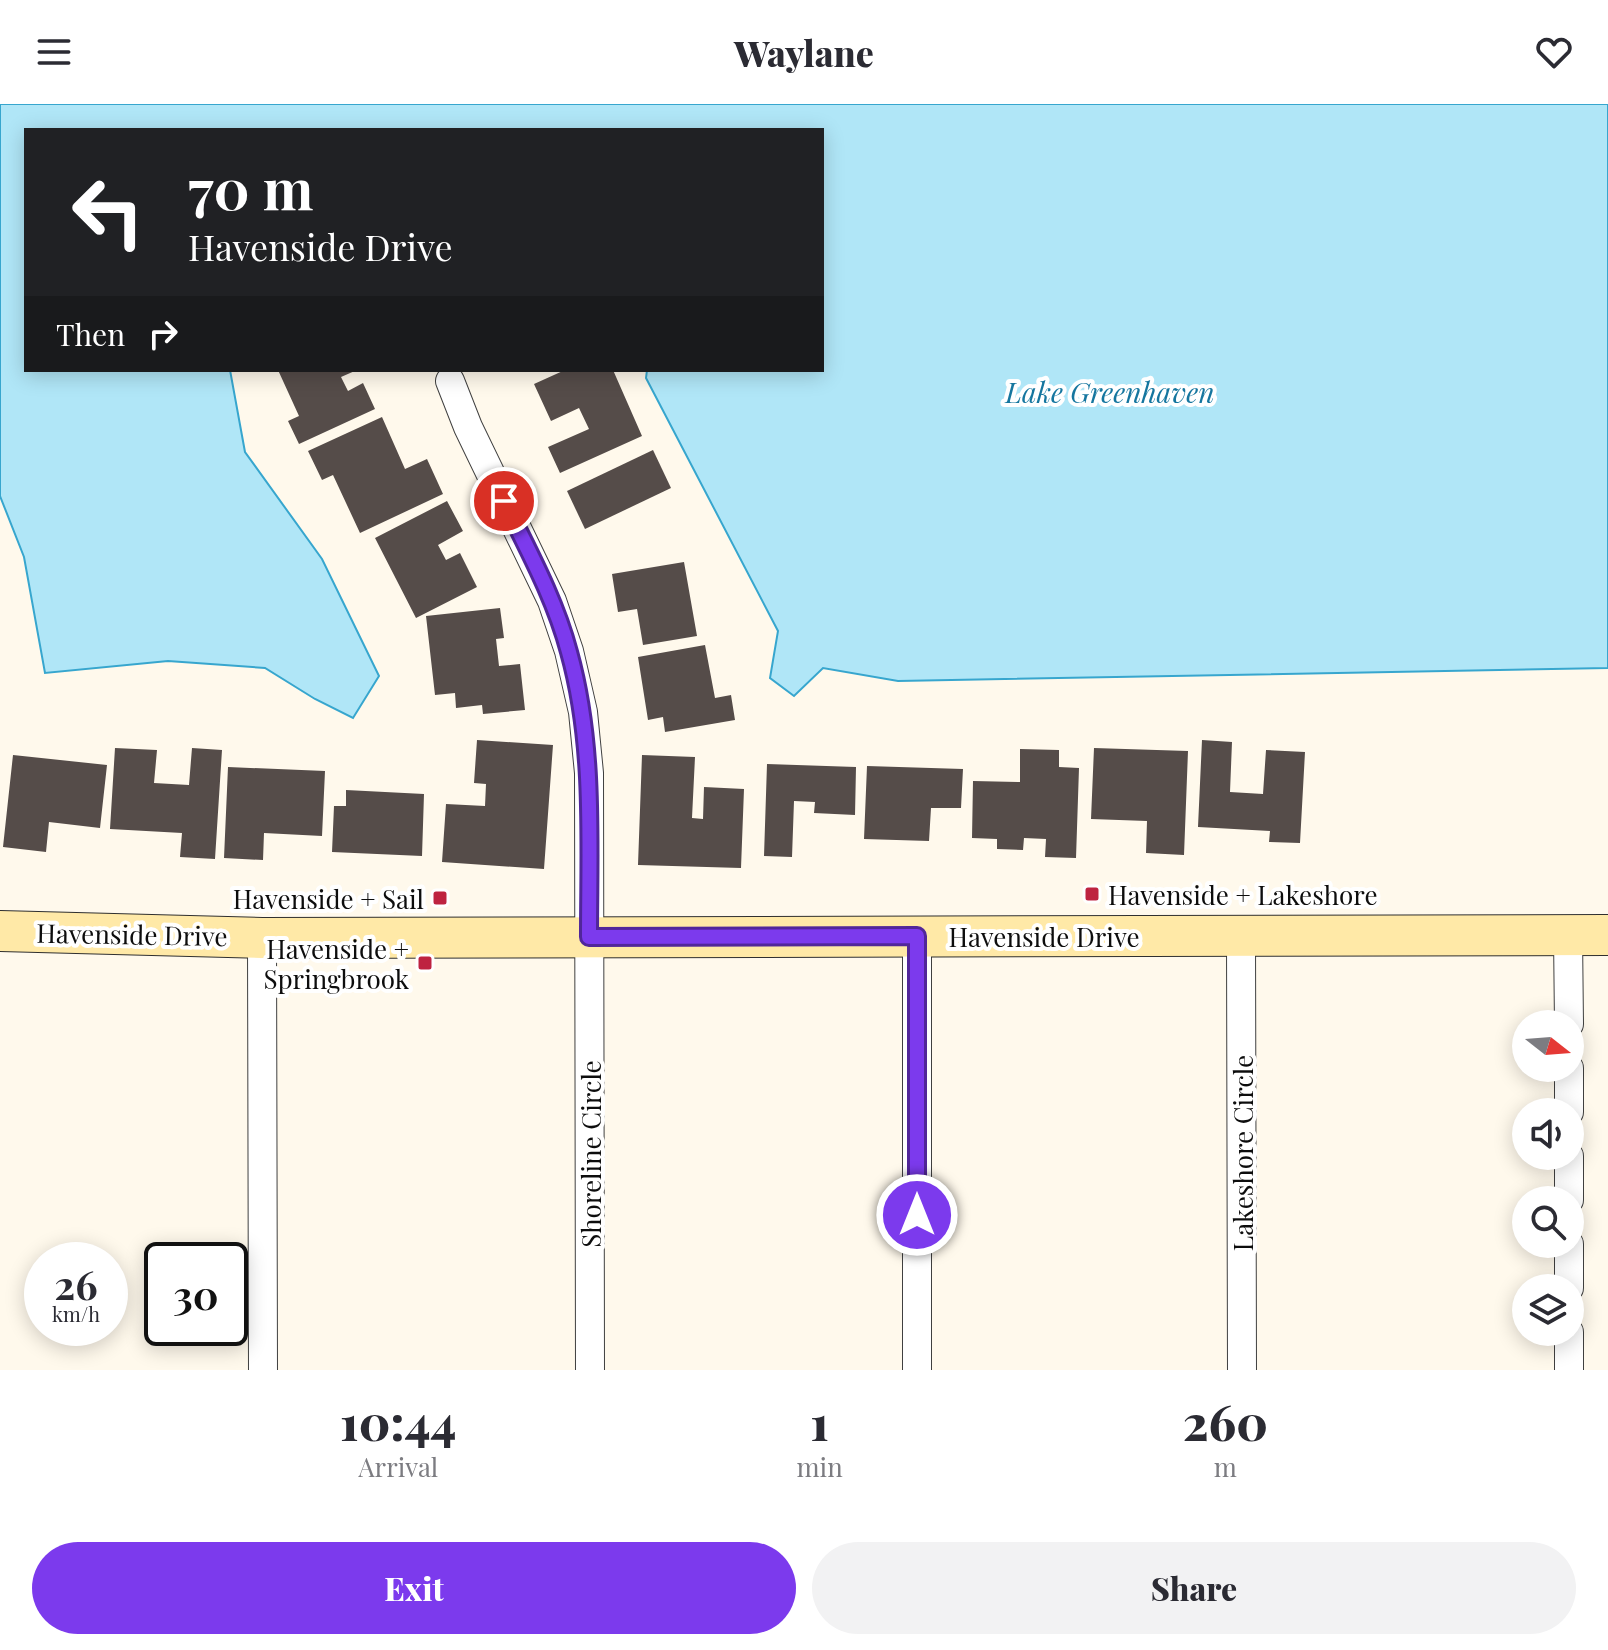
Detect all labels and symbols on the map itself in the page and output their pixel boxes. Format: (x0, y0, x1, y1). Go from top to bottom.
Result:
water label: Lake Greenhaven (1005, 373, 1214, 410)
pin (470, 467, 538, 535)
place label: Havenside + Lakeshore (1108, 877, 1378, 912)
place label: Havenside + Sail (233, 881, 424, 916)
marker: Havenside + Lakeshore (1083, 885, 1101, 903)
marker: Havenside + Sail (431, 889, 449, 907)
street label: Havenside Drive (36, 915, 228, 953)
street label: Havenside Drive (948, 919, 1140, 954)
place label: Havenside + Springbrook (263, 931, 410, 996)
marker: Havenside + Springbrook (416, 954, 434, 972)
north arrow (1512, 1010, 1584, 1082)
street label: Lakeshore Circle (1225, 1055, 1260, 1251)
street label: Shoreline Circle (573, 1060, 608, 1248)
position arrow (875, 1173, 959, 1257)
speed limit sign: 30 (144, 1242, 248, 1346)

